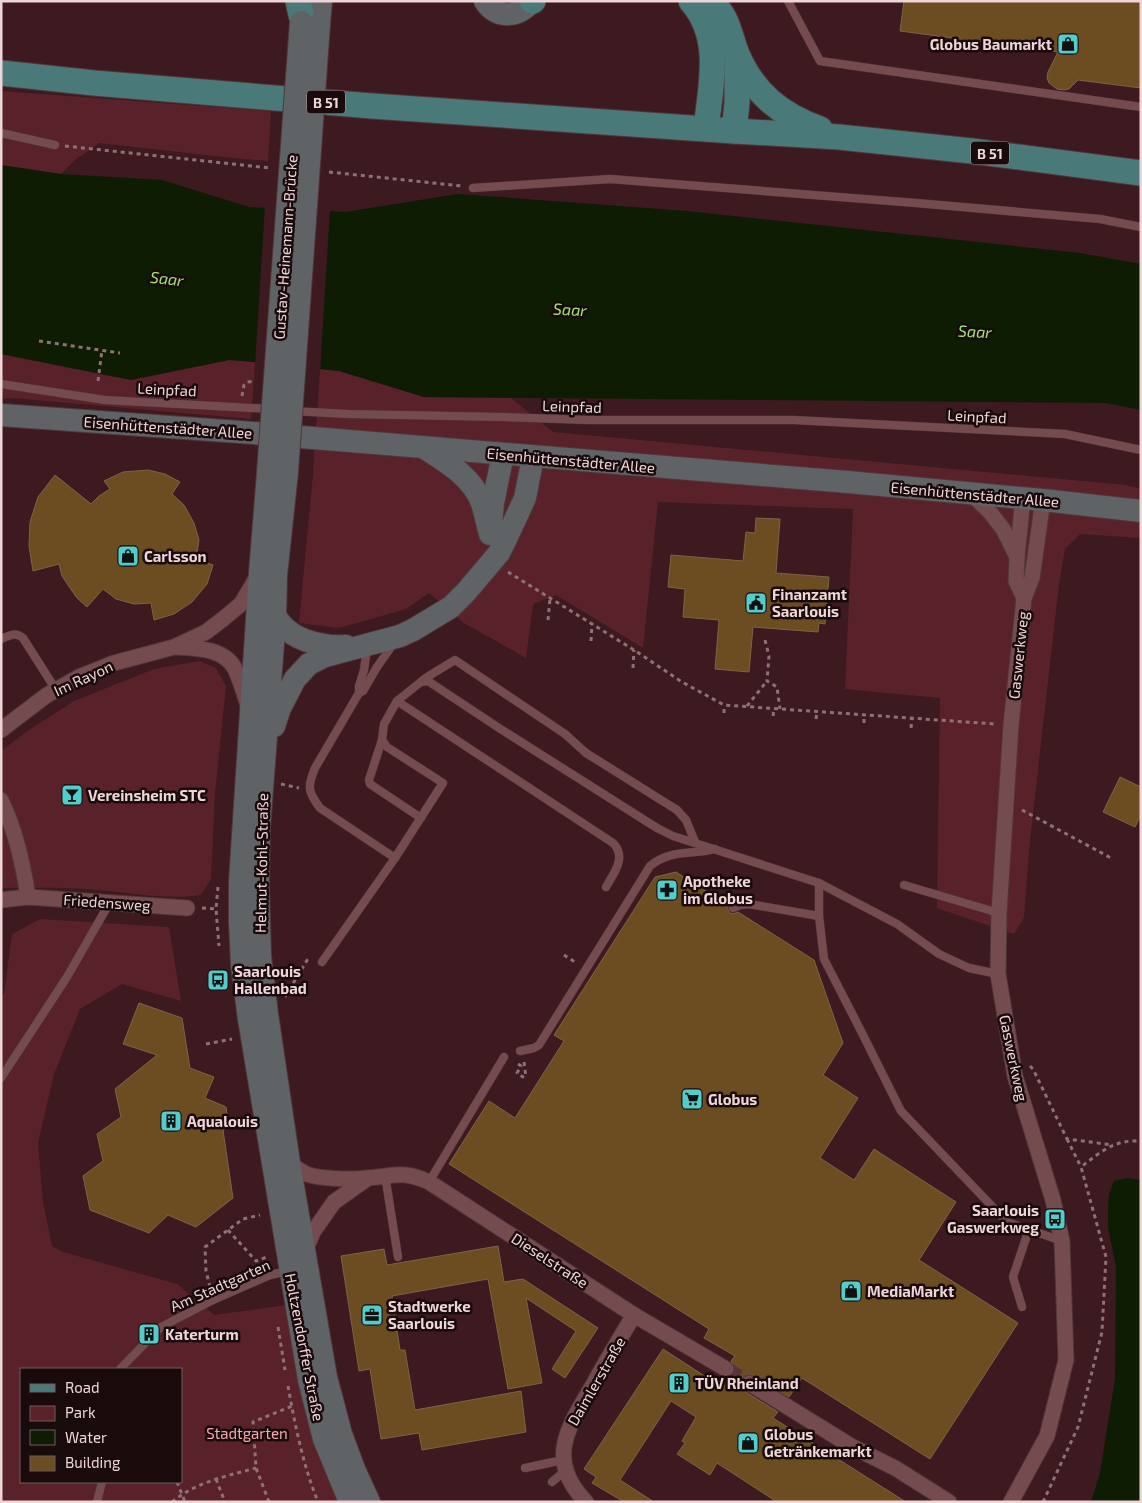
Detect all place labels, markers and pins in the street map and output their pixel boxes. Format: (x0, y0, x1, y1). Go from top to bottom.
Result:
shop icon: Globus Baumarkt (1056, 32, 1080, 56)
place label: Globus Baumarkt (930, 35, 1052, 53)
shop icon: Carlsson (116, 544, 140, 568)
place label: Carlsson (144, 547, 207, 565)
place label: Finanzamt Saarlouis (772, 585, 847, 620)
public building icon: Finanzamt Saarlouis (744, 591, 768, 615)
bar icon: Vereinsheim STC (60, 783, 84, 807)
place label: Vereinsheim STC (88, 786, 206, 804)
place label: Apotheke im Globus (683, 872, 753, 907)
pharmacy icon: Apotheke im Globus (655, 878, 679, 902)
place label: Saarlouis Hallenbad (234, 962, 307, 997)
bus stop icon: Saarlouis Hallenbad (206, 968, 230, 992)
supermarket icon: Globus (680, 1087, 704, 1111)
place label: Globus (708, 1090, 757, 1108)
building icon: Aqualouis (159, 1109, 183, 1133)
place label: Aqualouis (187, 1112, 258, 1130)
place label: Saarlouis Gaswerkweg (947, 1201, 1039, 1236)
bus stop icon: Saarlouis Gaswerkweg (1043, 1207, 1067, 1231)
shop icon: MediaMarkt (839, 1279, 863, 1303)
place label: MediaMarkt (867, 1282, 954, 1300)
place label: Stadtwerke Saarlouis (388, 1297, 471, 1332)
office icon: Stadtwerke Saarlouis (360, 1303, 384, 1327)
building icon: Katerturm (137, 1322, 161, 1346)
place label: Katerturm (165, 1325, 239, 1343)
building icon: TÜV Rheinland (667, 1371, 691, 1395)
place label: TÜV Rheinland (695, 1374, 799, 1392)
place label: Globus Getränkemarkt (764, 1425, 872, 1460)
shop icon: Globus Getränkemarkt (736, 1431, 760, 1455)

